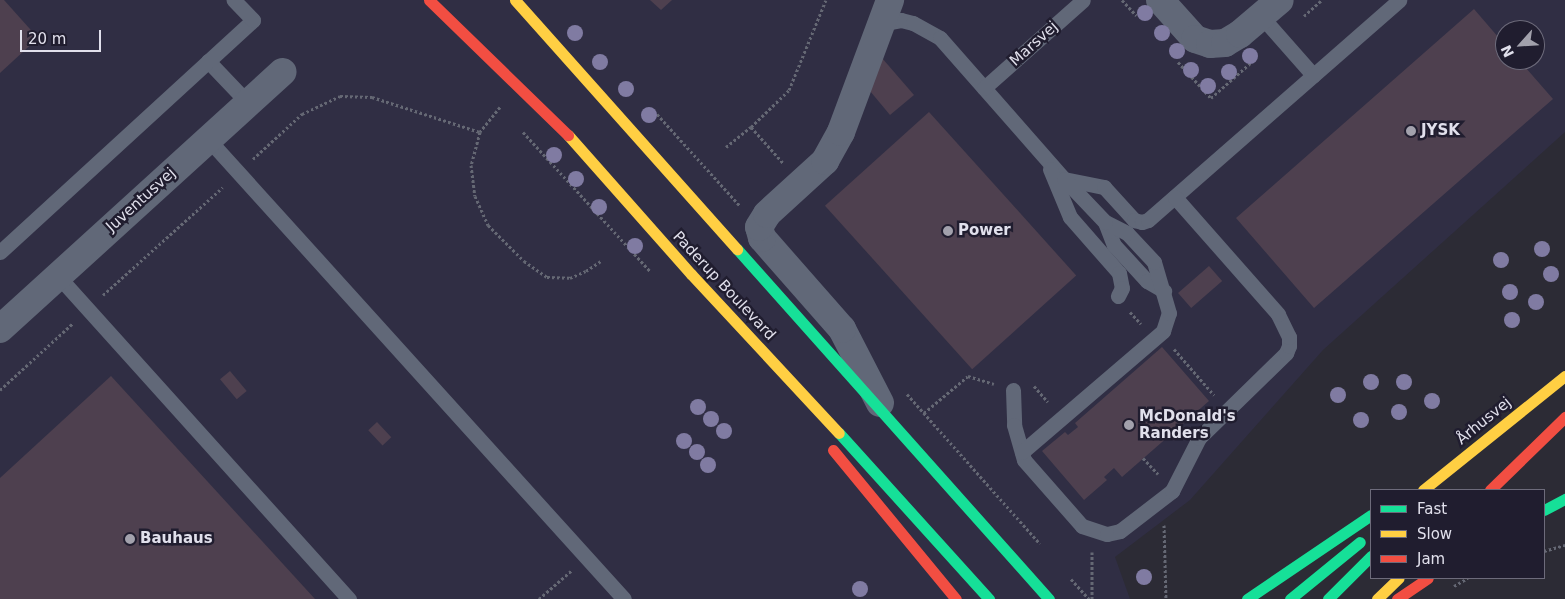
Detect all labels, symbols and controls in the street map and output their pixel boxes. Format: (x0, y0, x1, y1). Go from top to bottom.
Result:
street label: Marsvej (1006, 18, 1062, 70)
scale bar (22, 20, 104, 52)
north arrow (1495, 20, 1545, 70)
text: 20 m (28, 30, 66, 48)
text: N (1498, 42, 1517, 60)
place label: JYSK (1421, 122, 1460, 140)
marker: JYSK (1405, 125, 1417, 137)
street label: Juventusvej (103, 164, 179, 236)
place label: Power (958, 222, 1011, 240)
marker: Power (942, 225, 954, 237)
street label: Paderup Boulevard (669, 228, 779, 344)
street label: Århusvej (1453, 393, 1515, 449)
place label: McDonald's Randers (1139, 407, 1236, 442)
marker: McDonald's Randers (1123, 419, 1135, 431)
legend (1370, 489, 1545, 579)
text: Fast (1417, 500, 1447, 518)
text: Slow (1417, 525, 1452, 543)
place label: Bauhaus (140, 530, 213, 548)
marker: Bauhaus (124, 533, 136, 545)
text: Jam (1417, 550, 1445, 568)

